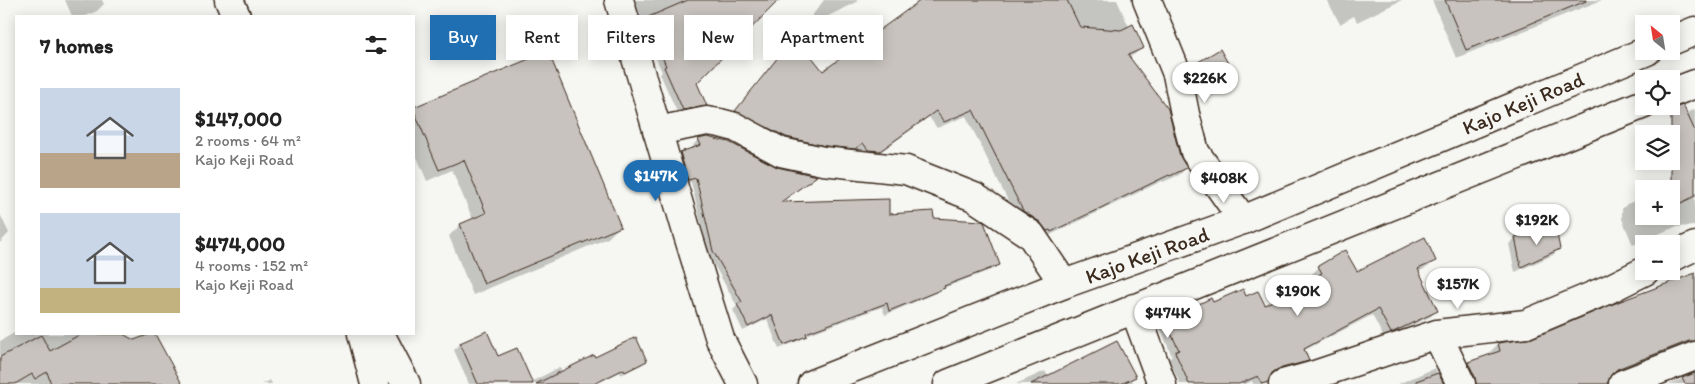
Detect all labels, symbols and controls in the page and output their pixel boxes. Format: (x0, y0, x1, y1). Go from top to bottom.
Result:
chip: Buy (430, 15, 496, 60)
chip: Rent (506, 15, 578, 60)
chip: Filters (588, 15, 674, 60)
chip: New (684, 15, 753, 60)
chip: Apartment (763, 15, 883, 60)
north arrow (1635, 15, 1680, 60)
map controls (1635, 15, 1680, 280)
icon: filters (362, 31, 390, 59)
text: 7 homes (40, 33, 114, 58)
pin: $226K (1170, 62, 1240, 104)
street label: Kajo Keji Road (1459, 66, 1588, 140)
text: $226K (1183, 68, 1227, 87)
button: locate (1635, 70, 1680, 115)
text: $147,000 (195, 106, 282, 131)
icon: home (80, 108, 140, 168)
button: layers (1635, 125, 1680, 170)
text: 2 rooms · 64 m² (195, 131, 301, 150)
text: Kajo Keji Road (195, 150, 294, 169)
pin: $147K (621, 160, 691, 202)
pin: $408K (1189, 162, 1259, 204)
text: $147K (634, 166, 678, 185)
text: $408K (1201, 168, 1247, 187)
button: + (1635, 180, 1680, 225)
pin: $192K (1502, 204, 1572, 246)
text: $192K (1516, 210, 1558, 229)
street label: Kajo Keji Road (1082, 221, 1213, 289)
text: $474,000 (195, 231, 285, 256)
icon: home (80, 233, 140, 293)
button: − (1635, 235, 1680, 280)
text: 4 rooms · 152 m² (195, 256, 308, 275)
pin: $157K (1423, 268, 1493, 310)
pin: $190K (1263, 274, 1333, 317)
text: $157K (1437, 274, 1479, 293)
text: Kajo Keji Road (195, 275, 294, 294)
text: $190K (1276, 281, 1320, 300)
pin: $474K (1133, 296, 1203, 339)
text: $474K (1145, 303, 1191, 322)

